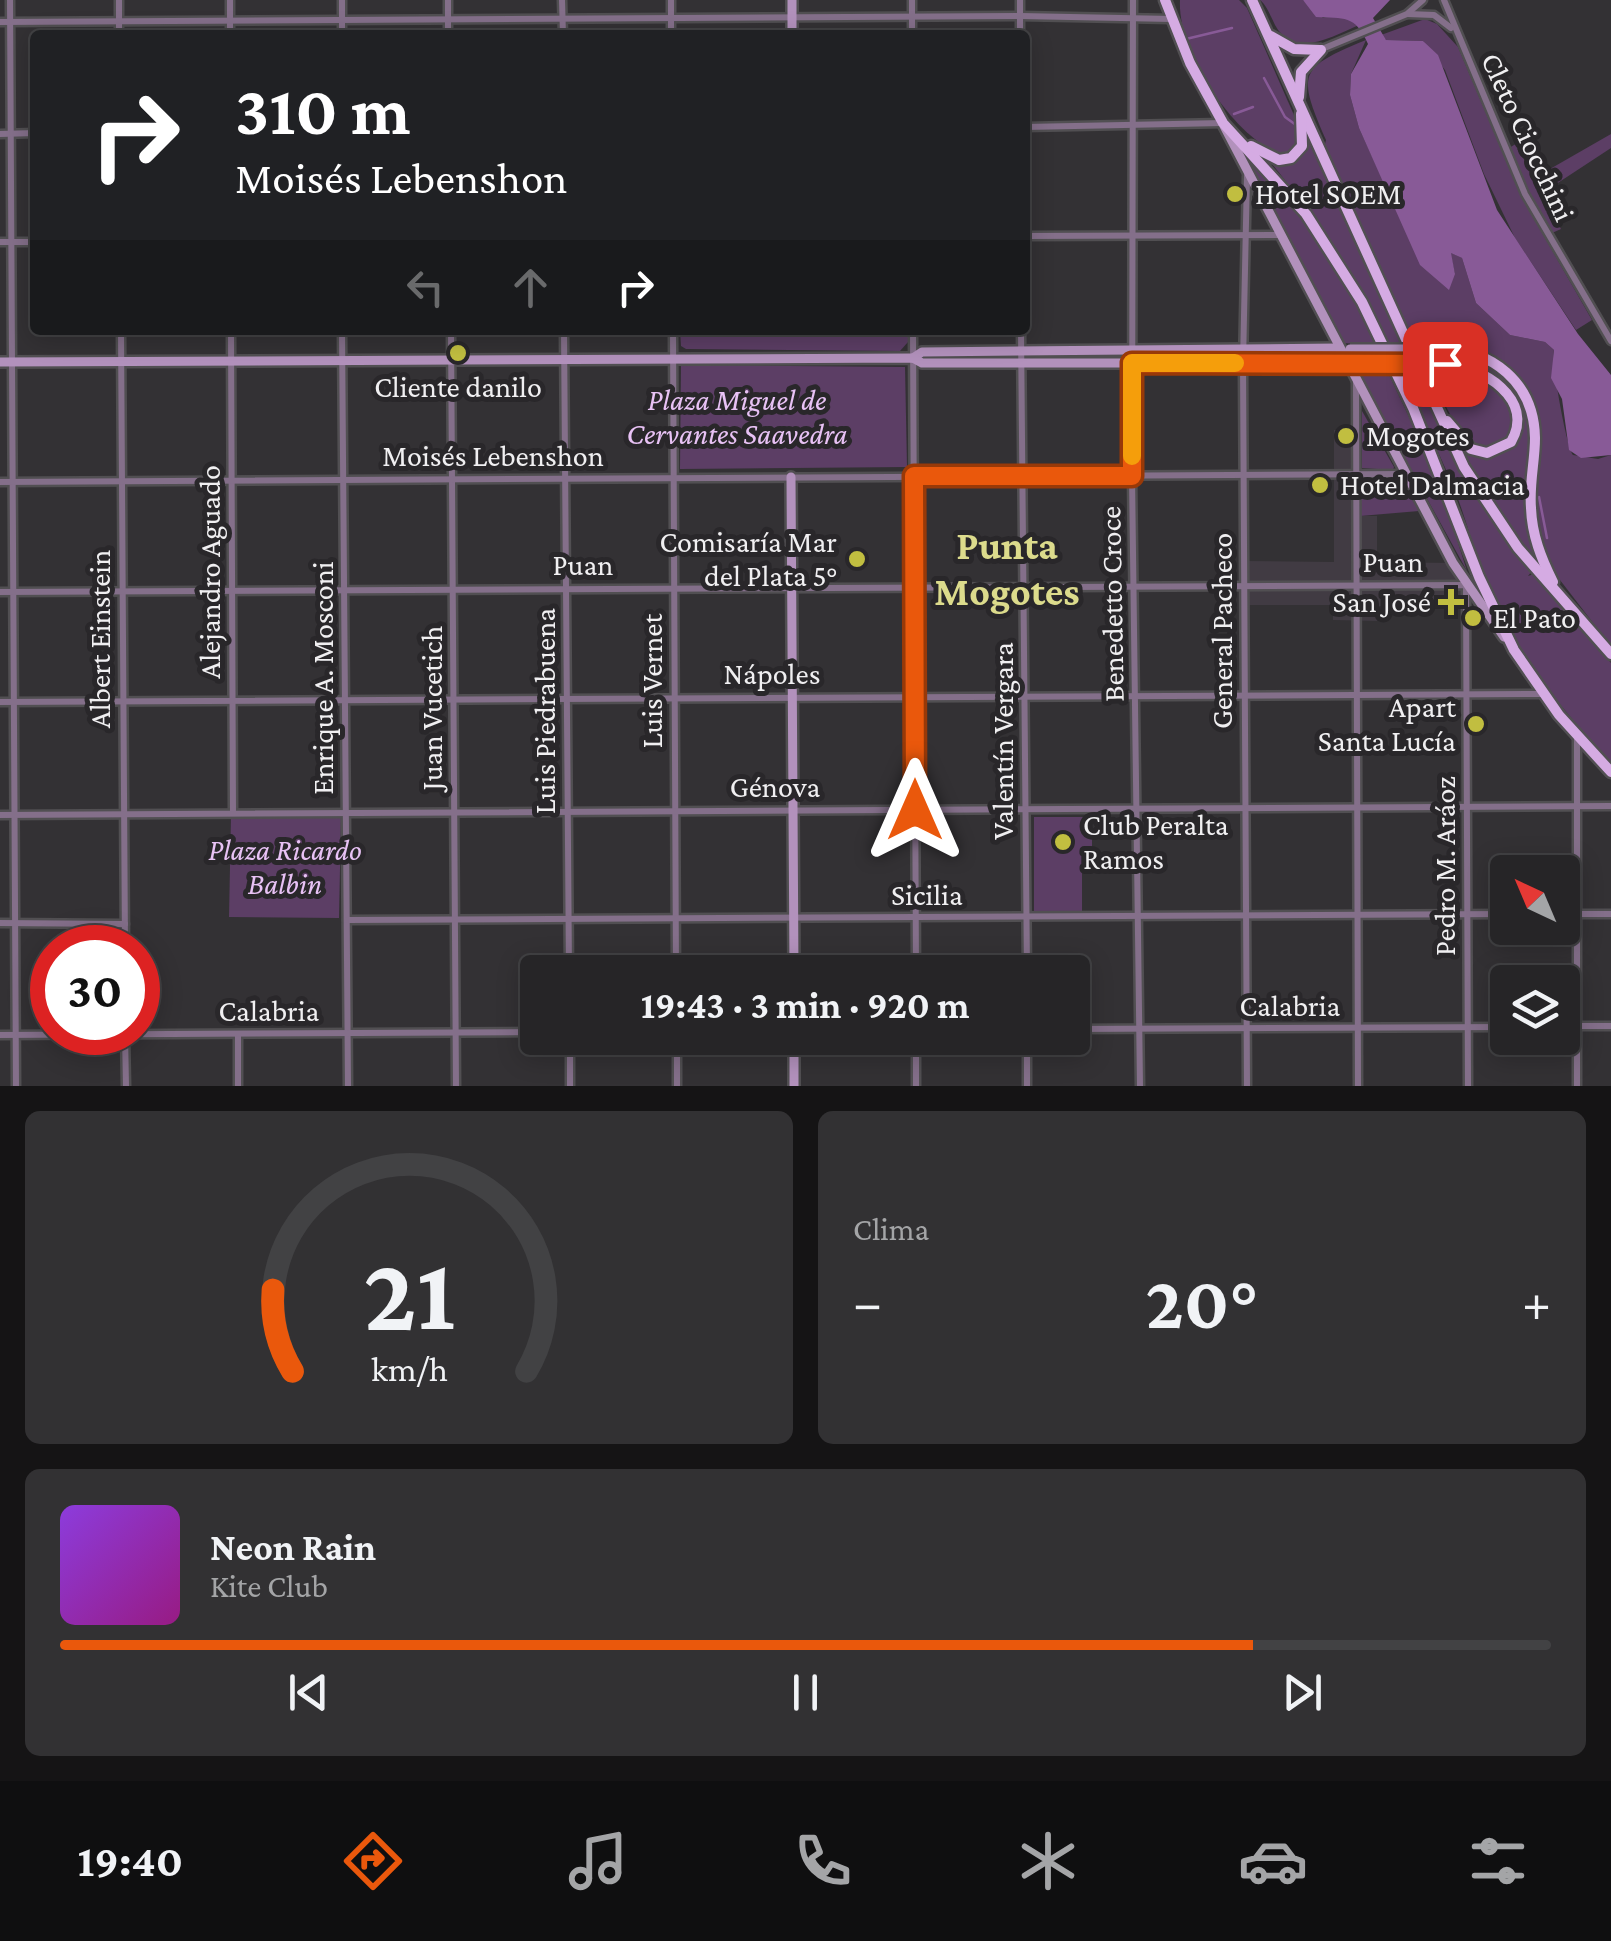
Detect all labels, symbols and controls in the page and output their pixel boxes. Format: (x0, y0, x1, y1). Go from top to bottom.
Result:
street label: Cleto Ciocchini (1475, 47, 1582, 226)
icon: right (70, 70, 200, 200)
text: 310 m (235, 71, 411, 149)
text: Moisés Lebenshon (235, 153, 567, 203)
place label: Hotel SOEM (1255, 177, 1401, 210)
marker: Hotel SOEM (1224, 183, 1246, 205)
icon: left (398, 260, 453, 315)
icon: ahead (503, 260, 558, 315)
icon: right (608, 260, 663, 315)
pin (1403, 322, 1488, 407)
icon: arrive (1418, 337, 1473, 392)
marker: Cliente danilo (447, 342, 469, 364)
place label: Cliente danilo (374, 370, 542, 403)
park label: Plaza Miguel de Cervantes Saavedra (626, 383, 848, 450)
place label: Mogotes (1366, 419, 1470, 453)
marker: Mogotes (1335, 425, 1357, 447)
street label: Moisés Lebenshon (382, 439, 604, 472)
street label: Alejandro Aguado (193, 465, 227, 679)
place label: Hotel Dalmacia (1340, 468, 1525, 501)
marker: Hotel Dalmacia (1309, 474, 1331, 496)
street label: Benedetto Croce (1093, 506, 1130, 702)
district label: Punta Mogotes (934, 523, 1080, 614)
place label: Comisaría Mar del Plata 5° (659, 525, 837, 592)
street label: General Pacheco (1205, 533, 1238, 729)
street label: Puan (1363, 545, 1423, 578)
street label: Puan (553, 548, 613, 581)
marker: Comisaría Mar del Plata 5° (846, 548, 868, 570)
street label: Albert Einstein (83, 550, 116, 728)
street label: Enrique A. Mosconi (306, 561, 340, 795)
place label: San José (1333, 585, 1431, 618)
marker: San José (1440, 591, 1462, 613)
place label: El Pato (1493, 601, 1576, 634)
marker: El Pato (1462, 607, 1484, 629)
street label: Luis Piedrabuena (528, 608, 561, 814)
street label: Luis Vernet (635, 613, 668, 748)
street label: Juan Vucetich (415, 626, 448, 793)
street label: Valentín Vergara (986, 642, 1020, 840)
street label: Nápoles (724, 657, 820, 691)
place label: Apart Santa Lucía (1318, 690, 1457, 757)
marker: Apart Santa Lucía (1465, 713, 1487, 735)
position arrow (863, 758, 967, 862)
street label: Génova (730, 770, 820, 803)
street label: Pedro M. Aráoz (1428, 776, 1461, 956)
place label: Club Peralta Ramos (1083, 808, 1229, 875)
marker: Club Peralta Ramos (1052, 831, 1074, 853)
park label: Plaza Ricardo Balbin (208, 833, 362, 900)
north arrow (1490, 855, 1580, 945)
map controls (1490, 855, 1580, 1055)
street label: Sicilia (891, 878, 963, 911)
speed limit sign: 30 (30, 925, 160, 1055)
button: layers (1490, 965, 1580, 1055)
text: 19:43 · 3 min · 920 m (641, 984, 969, 1026)
street label: Calabria (1239, 989, 1341, 1022)
street label: Calabria (218, 994, 320, 1027)
text: Clima (853, 1211, 929, 1247)
text: 21 (363, 1236, 455, 1351)
text: 20° (1145, 1261, 1259, 1344)
text: − (853, 1272, 882, 1333)
text: + (1522, 1272, 1551, 1333)
text: km/h (370, 1349, 448, 1389)
text: Neon Rain (210, 1526, 376, 1568)
text: Kite Club (210, 1568, 328, 1604)
icon: previous (281, 1665, 336, 1720)
icon: pause (778, 1665, 833, 1720)
icon: next (1275, 1665, 1330, 1720)
icon: directions (338, 1826, 408, 1896)
icon: music (563, 1826, 633, 1896)
icon: phone (788, 1826, 858, 1896)
icon: climate (1013, 1826, 1083, 1896)
icon: car (1238, 1826, 1308, 1896)
icon: filters (1463, 1826, 1533, 1896)
text: 19:40 (78, 1836, 183, 1886)

